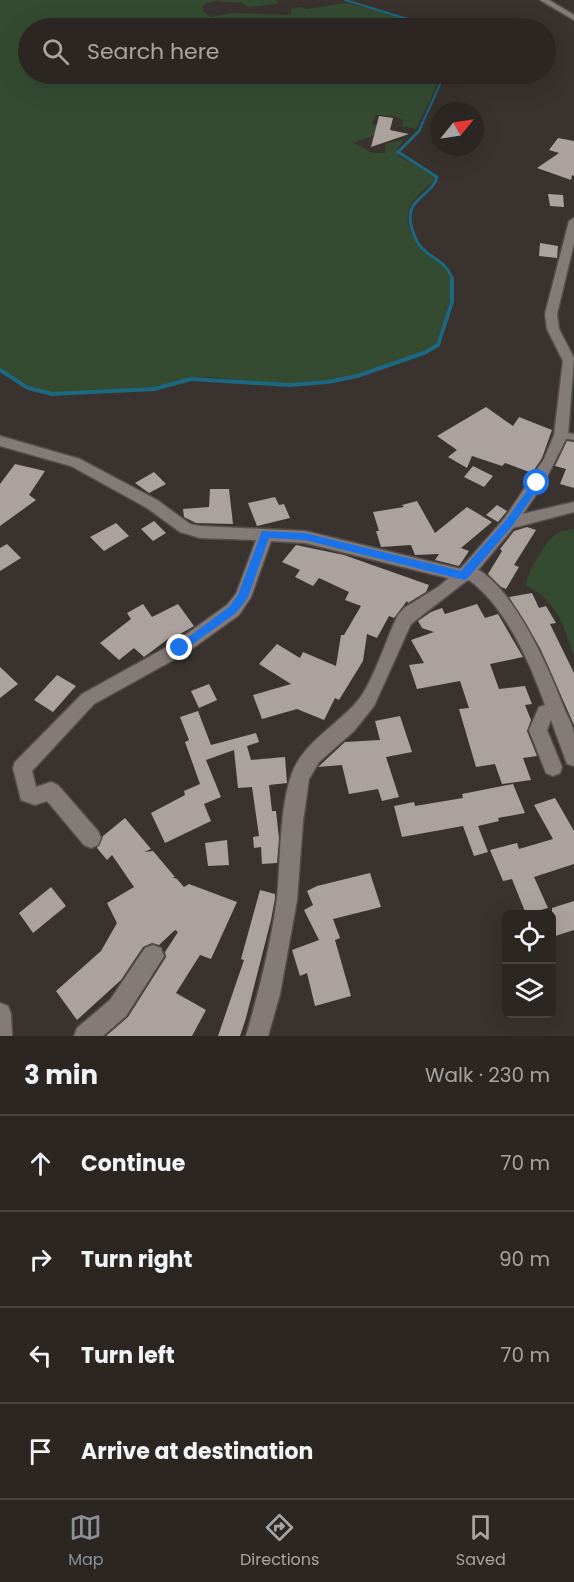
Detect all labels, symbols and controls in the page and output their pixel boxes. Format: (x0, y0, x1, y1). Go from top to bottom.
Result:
search box (18, 18, 556, 84)
icon: search (39, 35, 72, 68)
text: Search here (87, 36, 220, 67)
north arrow (430, 102, 484, 156)
route start (523, 469, 549, 495)
route end (166, 634, 192, 660)
map controls (502, 910, 556, 1018)
button: locate (502, 910, 556, 964)
button: layers (502, 964, 556, 1018)
text: 3 min (24, 1057, 98, 1093)
text: Walk · 230 m (425, 1061, 550, 1089)
icon: ahead (24, 1147, 57, 1180)
text: Continue (81, 1148, 185, 1179)
text: 70 m (501, 1149, 550, 1177)
icon: right (24, 1243, 57, 1276)
text: Turn right (81, 1244, 192, 1275)
text: 90 m (499, 1245, 550, 1273)
icon: left (24, 1339, 57, 1372)
text: Turn left (81, 1340, 175, 1371)
text: 70 m (501, 1341, 550, 1369)
icon: arrive (24, 1435, 57, 1468)
text: Arrive at destination (81, 1436, 313, 1467)
tab: Map (68, 1511, 104, 1572)
tab: Directions (240, 1511, 319, 1572)
tab: Saved (456, 1511, 506, 1572)

